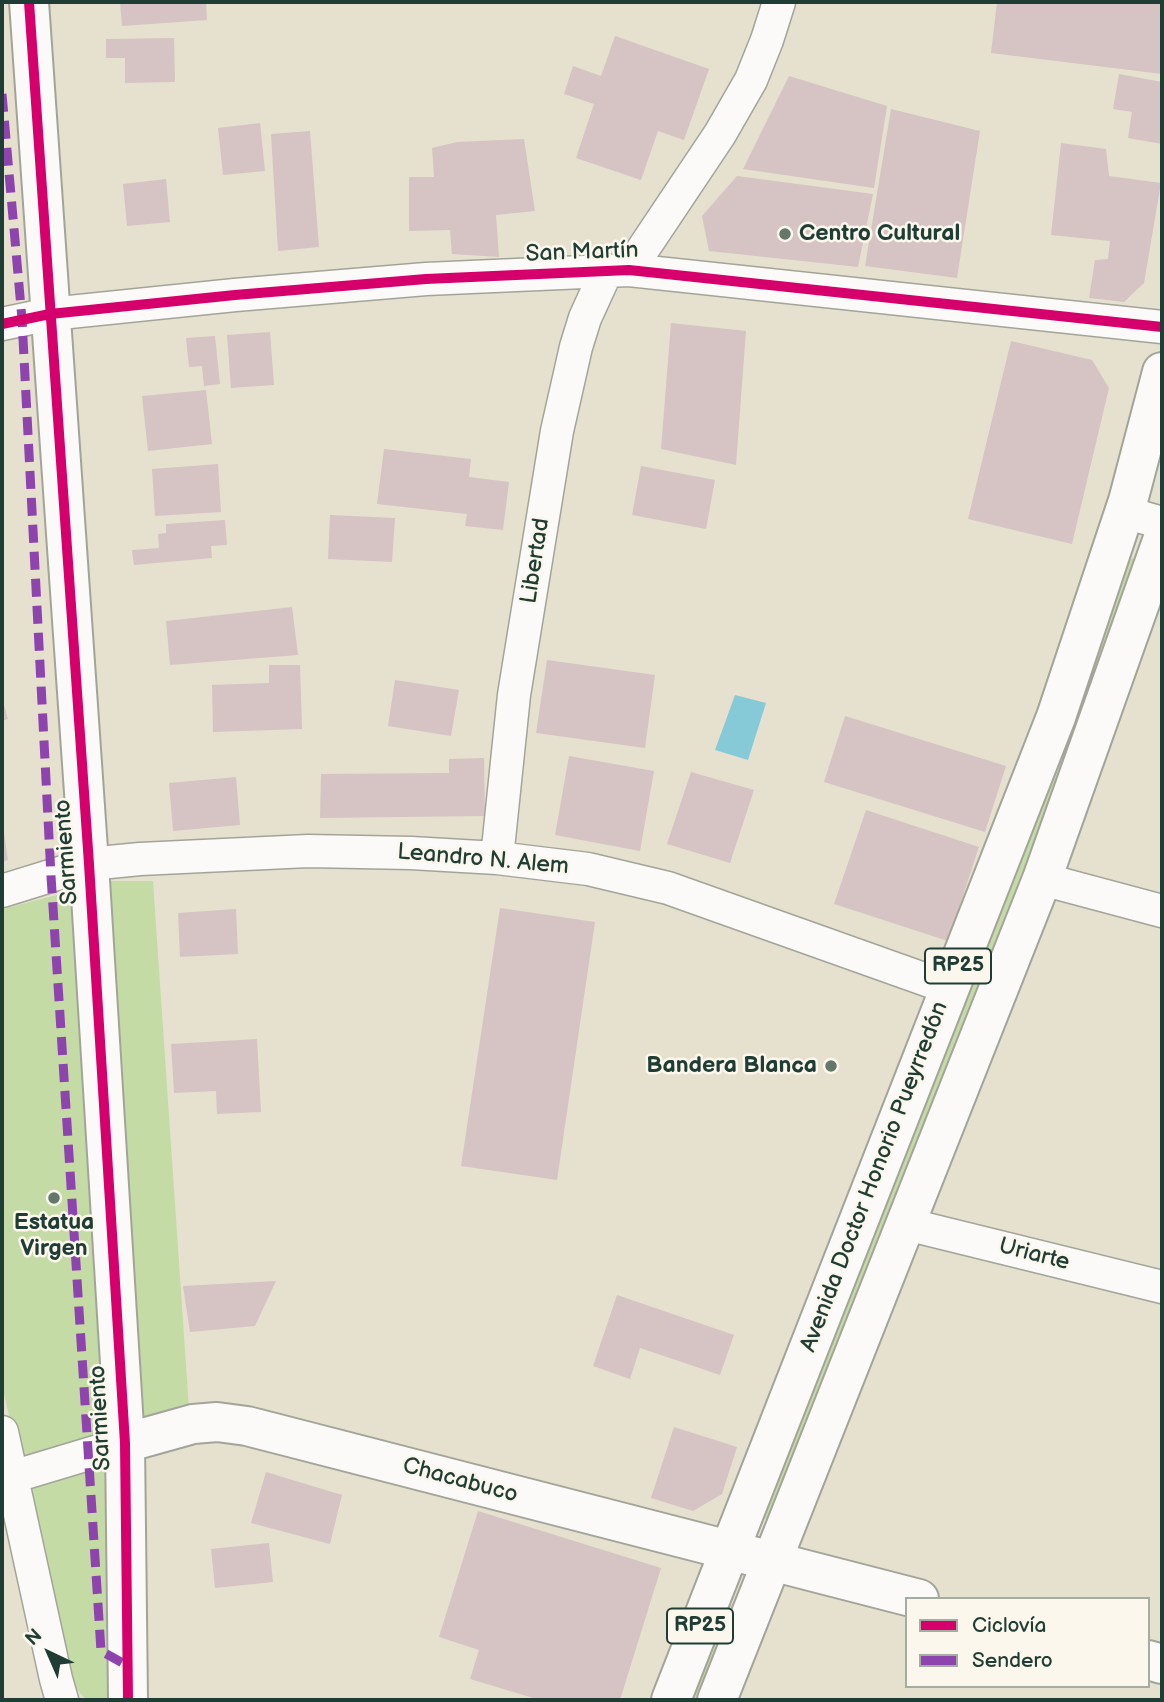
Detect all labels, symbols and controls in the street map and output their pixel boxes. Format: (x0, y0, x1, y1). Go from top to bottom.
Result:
place label: Centro Cultural (799, 220, 960, 248)
marker: Centro Cultural (777, 226, 793, 242)
street label: San Martín (525, 237, 639, 269)
street label: Libertad (516, 516, 556, 606)
street label: Sarmiento (50, 798, 84, 906)
street label: Leandro N. Alem (396, 839, 570, 881)
road number: RP25 (925, 948, 991, 984)
street label: Avenida Doctor Honorio Pueyrredón (795, 998, 955, 1356)
place label: Bandera Blanca (646, 1052, 817, 1080)
marker: Bandera Blanca (823, 1058, 839, 1074)
marker: Estatua Virgen (46, 1190, 62, 1206)
place label: Estatua Virgen (14, 1209, 94, 1263)
street label: Uriarte (996, 1233, 1072, 1277)
street label: Sarmiento (84, 1365, 118, 1471)
street label: Chacabuco (399, 1452, 521, 1510)
legend (905, 1597, 1150, 1688)
road number: RP25 (667, 1608, 733, 1644)
text: Ciclovía (972, 1613, 1046, 1638)
north arrow (14, 1618, 84, 1688)
text: N (21, 1624, 47, 1651)
text: Sendero (972, 1648, 1053, 1673)

